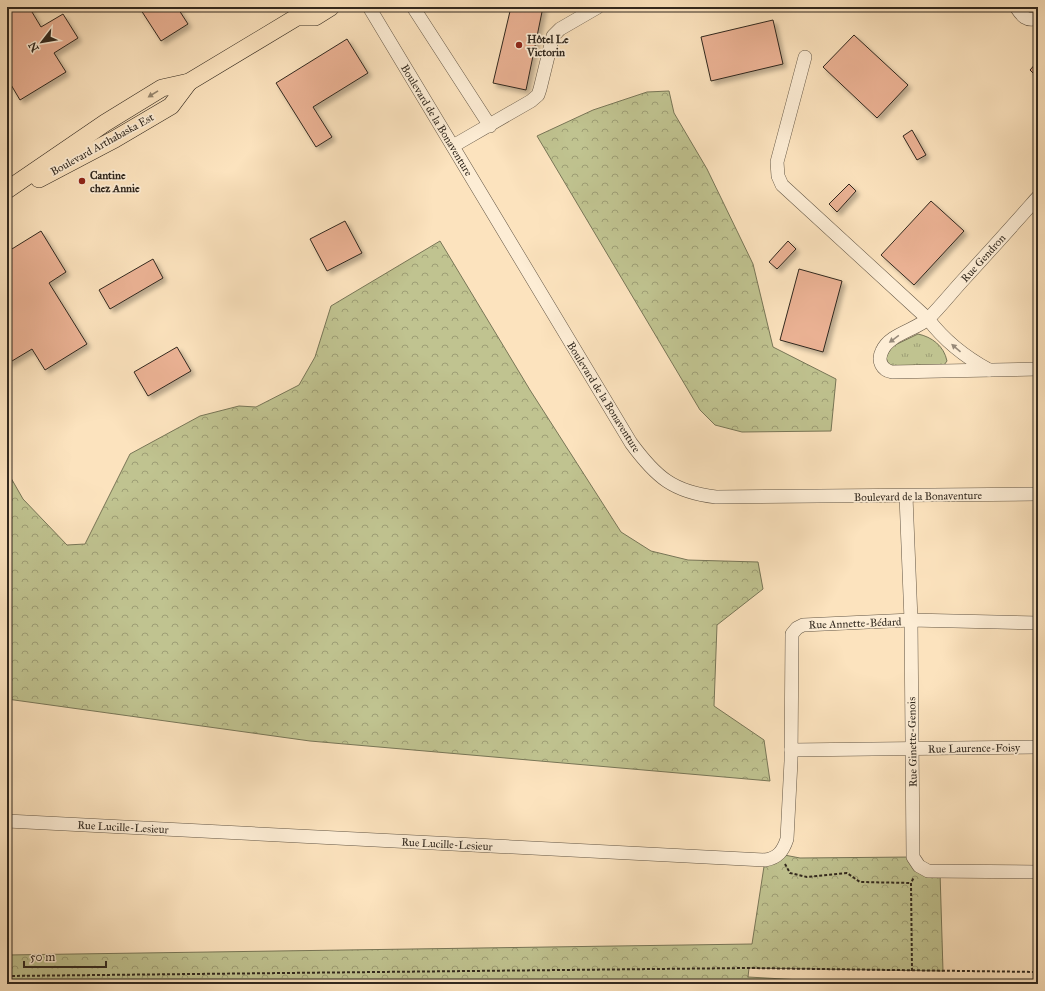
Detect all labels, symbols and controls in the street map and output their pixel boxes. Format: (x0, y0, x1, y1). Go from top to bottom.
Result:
north arrow (22, 22, 62, 62)
place label: Hôtel Le Victorin (526, 33, 569, 59)
text: N (26, 39, 42, 54)
marker: Hôtel Le Victorin (514, 40, 524, 50)
street label: Boulevard de la Bonaventure (398, 62, 475, 179)
one-way arrow (147, 90, 159, 97)
street label: Boulevard Arthabaska Est (48, 111, 156, 178)
place label: Cantine chez Annie (90, 169, 140, 195)
marker: Cantine chez Annie (77, 176, 87, 186)
street label: Rue Gendron (958, 232, 1008, 285)
one-way arrow (889, 335, 900, 343)
street label: Boulevard de la Bonaventure (564, 340, 643, 455)
one-way arrow (951, 344, 962, 353)
street label: Boulevard de la Bonaventure (854, 489, 983, 504)
street label: Rue Annette-Bédard (808, 615, 902, 632)
street label: Rue Ginette-Genois (905, 697, 920, 787)
street label: Rue Laurence-Foisy (928, 741, 1021, 756)
street label: Rue Lucille-Lesieur (77, 819, 170, 836)
street label: Rue Lucille-Lesieur (401, 836, 494, 853)
scale bar (24, 943, 106, 969)
text: 50 m (30, 950, 55, 964)

